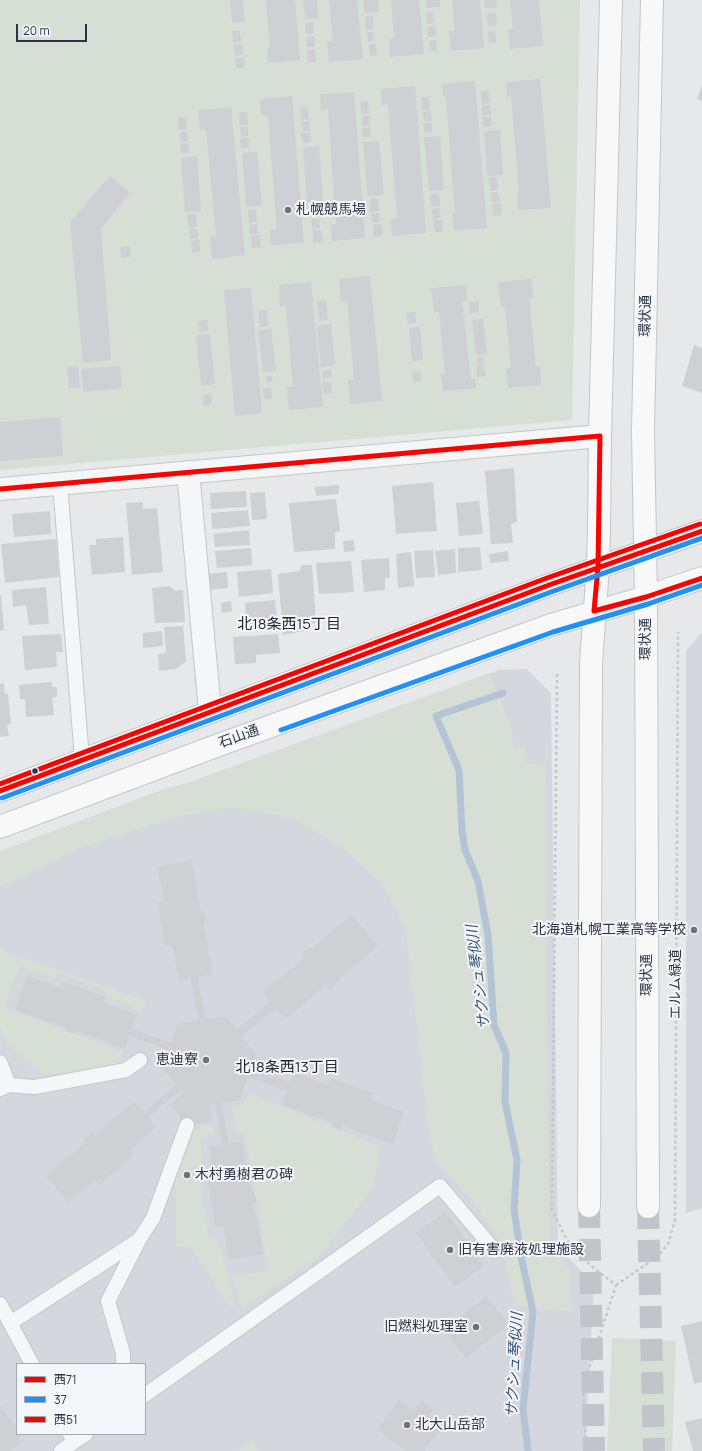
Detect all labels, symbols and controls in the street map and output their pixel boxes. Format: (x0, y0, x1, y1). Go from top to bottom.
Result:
scale bar (18, 16, 89, 42)
text: 20 m (23, 22, 50, 39)
place label: 札幌競馬場 (296, 202, 366, 218)
marker: 札幌競馬場 (283, 205, 293, 215)
street label: 環状通 (637, 295, 655, 337)
district label: 北18条西15丁目 (237, 616, 341, 634)
street label: 環状通 (638, 618, 654, 660)
street label: 石山通 (216, 722, 262, 752)
unlabelled marker (30, 766, 40, 776)
place label: 北海道札幌工業高等学校 (532, 922, 686, 938)
water label: サクシュ琴似川 (464, 924, 494, 1030)
marker: 北海道札幌工業高等学校 (689, 925, 699, 935)
street label: エルム緑道 (668, 949, 684, 1019)
street label: 環状通 (639, 954, 655, 996)
place label: 恵迪寮 (156, 1052, 198, 1068)
marker: 恵迪寮 (201, 1055, 211, 1065)
district label: 北18条西13丁目 (235, 1059, 339, 1077)
place label: 木村勇樹君の碑 (195, 1167, 293, 1183)
marker: 木村勇樹君の碑 (182, 1170, 192, 1180)
place label: 旧有害廃液処理施設 (458, 1242, 584, 1258)
marker: 旧有害廃液処理施設 (445, 1245, 455, 1255)
water label: サクシュ琴似川 (503, 1312, 527, 1418)
place label: 旧燃料処理室 (384, 1319, 468, 1335)
marker: 旧燃料処理室 (471, 1322, 481, 1332)
legend (16, 1363, 146, 1435)
text: 西71 (54, 1371, 77, 1388)
text: 37 (54, 1391, 67, 1408)
text: 西51 (54, 1411, 78, 1428)
place label: 北大山岳部 (415, 1417, 485, 1433)
marker: 北大山岳部 (402, 1420, 412, 1430)

